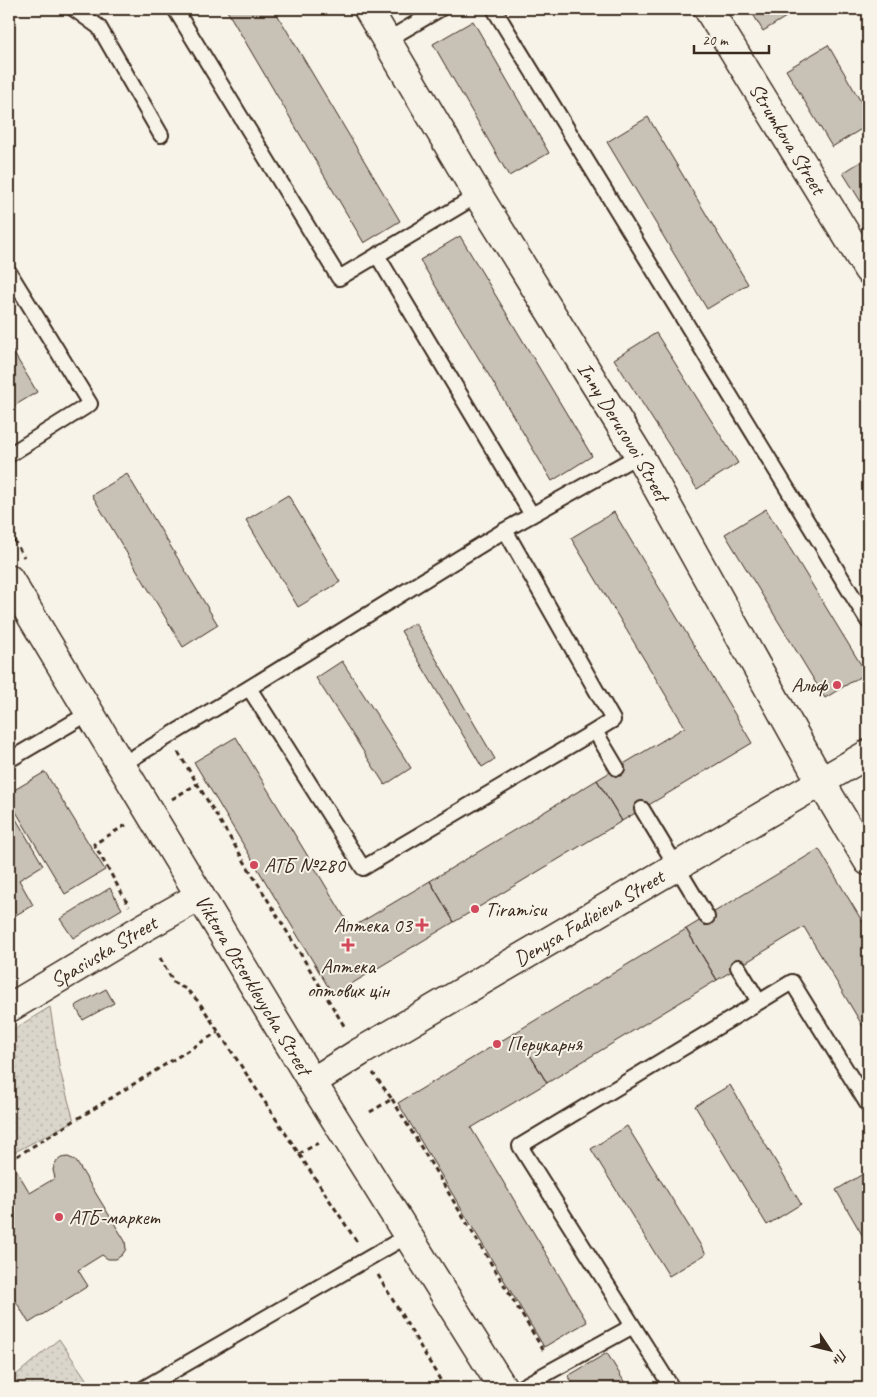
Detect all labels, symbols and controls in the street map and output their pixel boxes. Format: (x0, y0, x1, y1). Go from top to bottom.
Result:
scale bar (694, 22, 770, 54)
text: 20 m (702, 31, 729, 50)
street label: Strumkova Street (743, 78, 832, 201)
street label: Inny Derusovoi Street (572, 357, 677, 508)
place label: Альф (791, 672, 829, 698)
marker: Альф (831, 679, 843, 691)
place label: АТБ №280 (264, 852, 346, 878)
marker: АТБ №280 (248, 859, 260, 871)
street label: Denysa Fadieieva Street (509, 863, 670, 972)
street label: Viktora Otserklevycha Street (189, 890, 319, 1082)
place label: Tiramisu (485, 896, 547, 922)
marker: Tiramisu (469, 903, 481, 915)
street label: Spasivska Street (46, 909, 163, 993)
place label: Аптека 03 (334, 912, 414, 938)
marker: Аптека 03 (416, 919, 428, 931)
marker: Аптека оптових цін (342, 939, 354, 951)
place label: Аптека оптових цін (307, 953, 390, 1003)
place label: Перукарня (507, 1031, 583, 1057)
marker: Перукарня (491, 1038, 503, 1050)
place label: АТБ-маркет (69, 1204, 161, 1230)
marker: АТБ-маркет (53, 1211, 65, 1223)
north arrow (804, 1324, 854, 1374)
text: Пн (829, 1346, 851, 1369)

